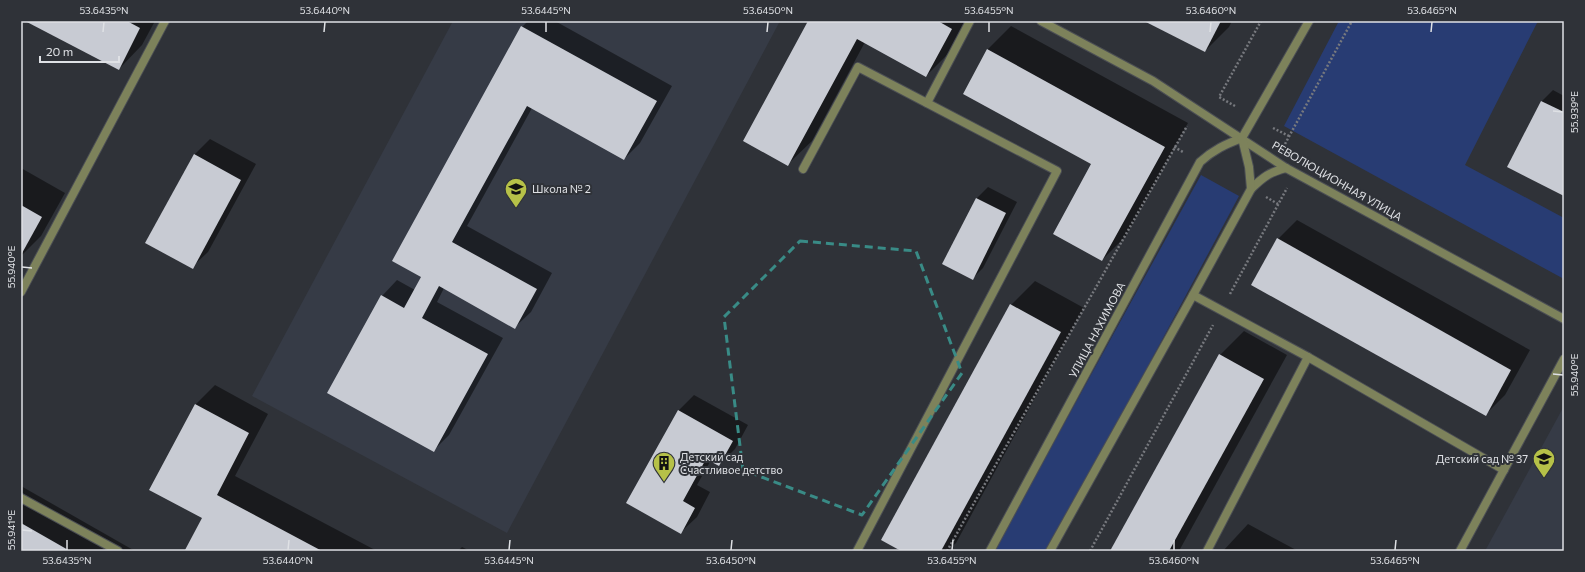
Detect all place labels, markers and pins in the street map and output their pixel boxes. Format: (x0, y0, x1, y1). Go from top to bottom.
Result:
school or university icon: Школа № 2 (503, 176, 529, 209)
place label: Школа № 2 (532, 182, 591, 195)
school or university icon: Детский сад № 37 (1531, 446, 1557, 479)
building icon: Детский сад Счастливое детство (651, 450, 677, 483)
place label: Детский сад Счастливое детство (680, 450, 783, 476)
place label: Детский сад № 37 (1436, 452, 1528, 465)

